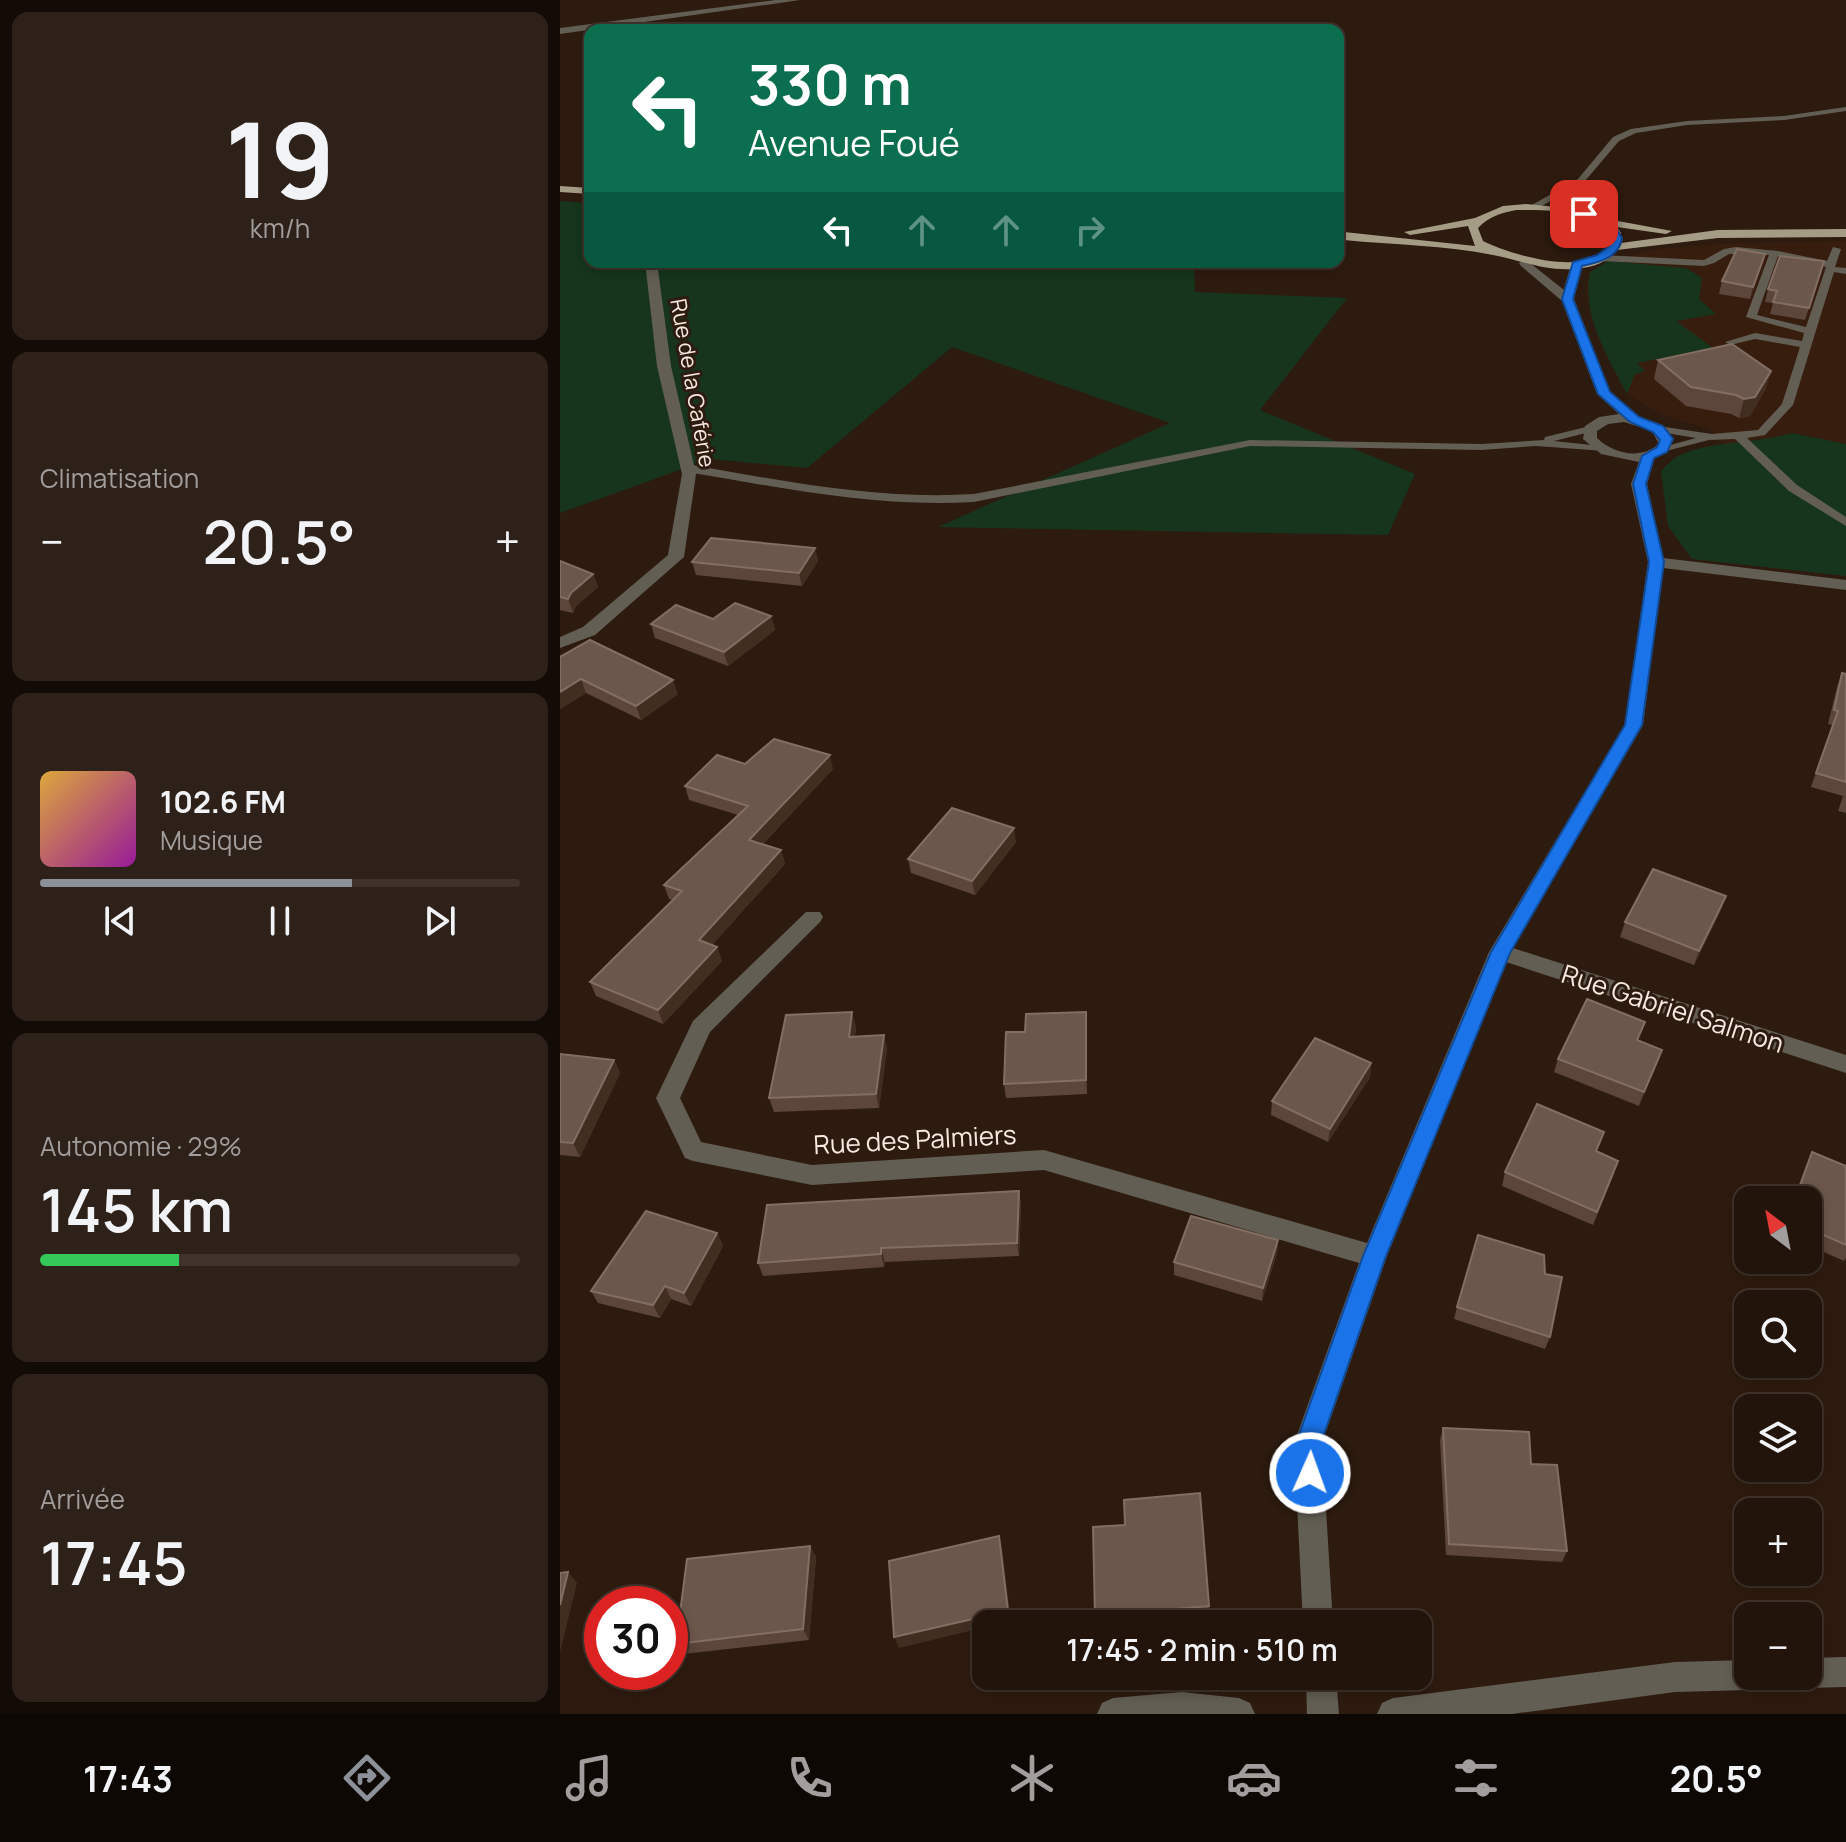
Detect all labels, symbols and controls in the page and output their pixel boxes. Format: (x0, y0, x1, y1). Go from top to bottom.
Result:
text: 330 m (748, 45, 912, 122)
icon: left (616, 56, 720, 160)
text: 19 (225, 87, 335, 229)
text: Avenue Foué (748, 118, 960, 167)
pin (1550, 180, 1618, 248)
icon: arrive (1562, 192, 1606, 236)
icon: left (816, 208, 860, 252)
icon: ahead (900, 208, 944, 252)
icon: ahead (984, 208, 1028, 252)
icon: right (1068, 208, 1112, 252)
text: km/h (250, 210, 310, 246)
street label: Rue de la Caférie (663, 296, 723, 470)
text: Climatisation (40, 460, 199, 496)
text: 20.5° (203, 500, 356, 582)
text: − (40, 511, 64, 571)
text: + (495, 511, 520, 571)
text: 102.6 FM (160, 781, 286, 822)
text: Musique (160, 822, 263, 858)
icon: previous (98, 899, 142, 943)
icon: pause (258, 899, 302, 943)
icon: next (418, 899, 462, 943)
street label: Rue Gabriel Salmon (1557, 955, 1789, 1061)
street label: Rue des Palmiers (813, 1116, 1017, 1162)
text: Autonomie · 29% (40, 1128, 242, 1164)
text: 145 km (40, 1168, 233, 1250)
north arrow (1734, 1186, 1822, 1274)
map controls (1734, 1186, 1822, 1690)
button: search (1734, 1290, 1822, 1378)
button: layers (1734, 1394, 1822, 1482)
position arrow (1268, 1431, 1352, 1515)
text: Arrivée (40, 1481, 125, 1517)
button: + (1734, 1498, 1822, 1586)
text: 17:45 (40, 1521, 188, 1603)
speed limit sign: 30 (584, 1586, 688, 1690)
button: − (1734, 1602, 1822, 1690)
text: 17:45 · 2 min · 510 m (1066, 1629, 1338, 1670)
icon: directions (339, 1750, 395, 1806)
icon: music (561, 1750, 617, 1806)
icon: phone (782, 1750, 838, 1806)
icon: climate (1004, 1750, 1060, 1806)
icon: car (1226, 1750, 1282, 1806)
icon: filters (1448, 1750, 1504, 1806)
text: 17:43 (83, 1754, 173, 1803)
text: 20.5° (1670, 1754, 1763, 1803)

